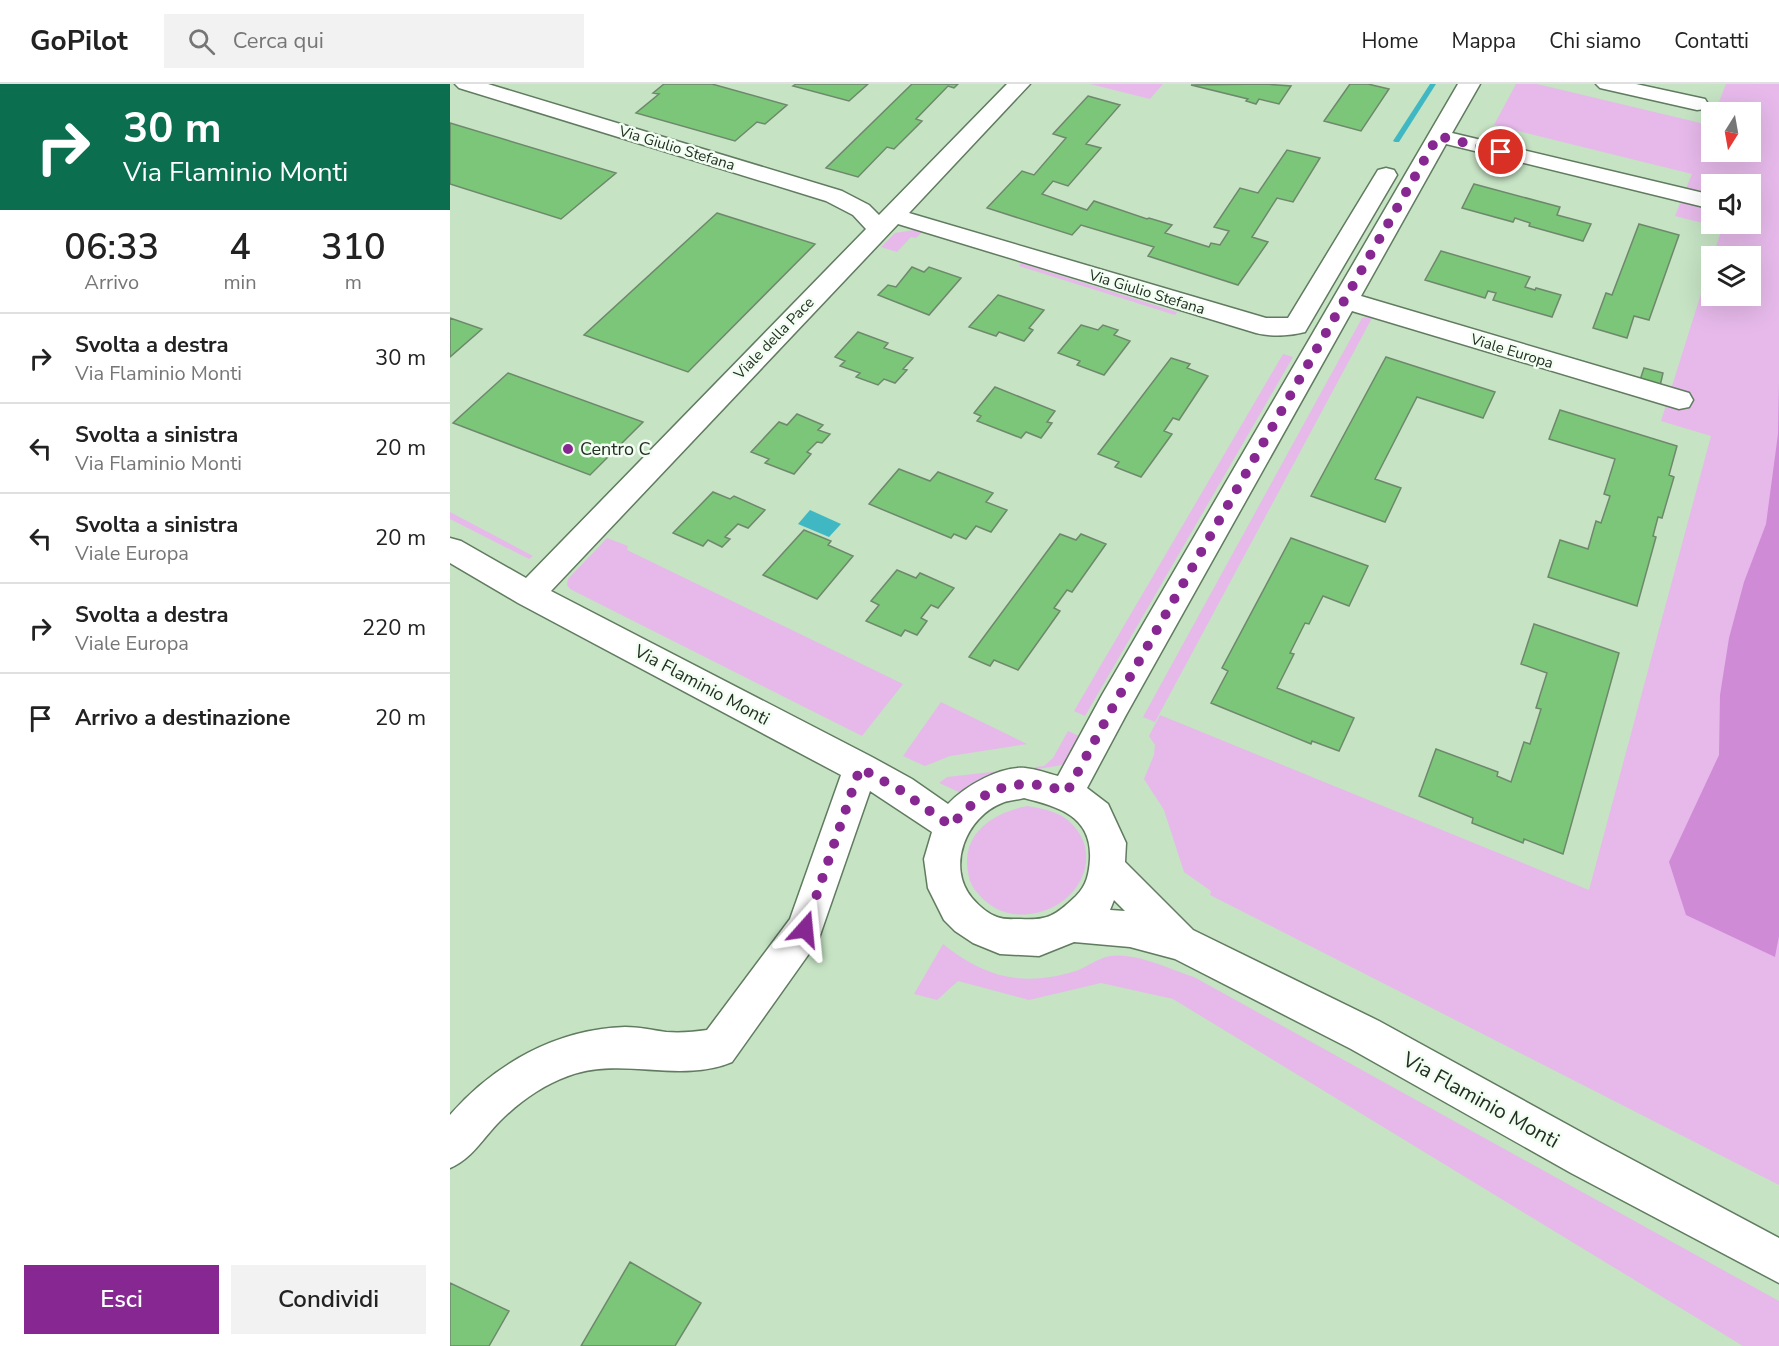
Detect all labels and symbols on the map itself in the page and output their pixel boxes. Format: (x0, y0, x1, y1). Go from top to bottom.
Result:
north arrow (1701, 102, 1761, 162)
street label: Via Giulio Stefana (616, 121, 737, 175)
pin (1475, 126, 1526, 177)
street label: Via Giulio Stefana (1086, 265, 1207, 319)
street label: Viale della Pace (729, 292, 818, 384)
street label: Viale Europa (1467, 329, 1556, 373)
place label: Centro C (580, 437, 651, 461)
marker: Centro C (561, 442, 575, 456)
street label: Via Flaminio Monti (629, 639, 774, 731)
position arrow (773, 897, 837, 961)
street label: Via Flaminio Monti (1397, 1045, 1564, 1155)

